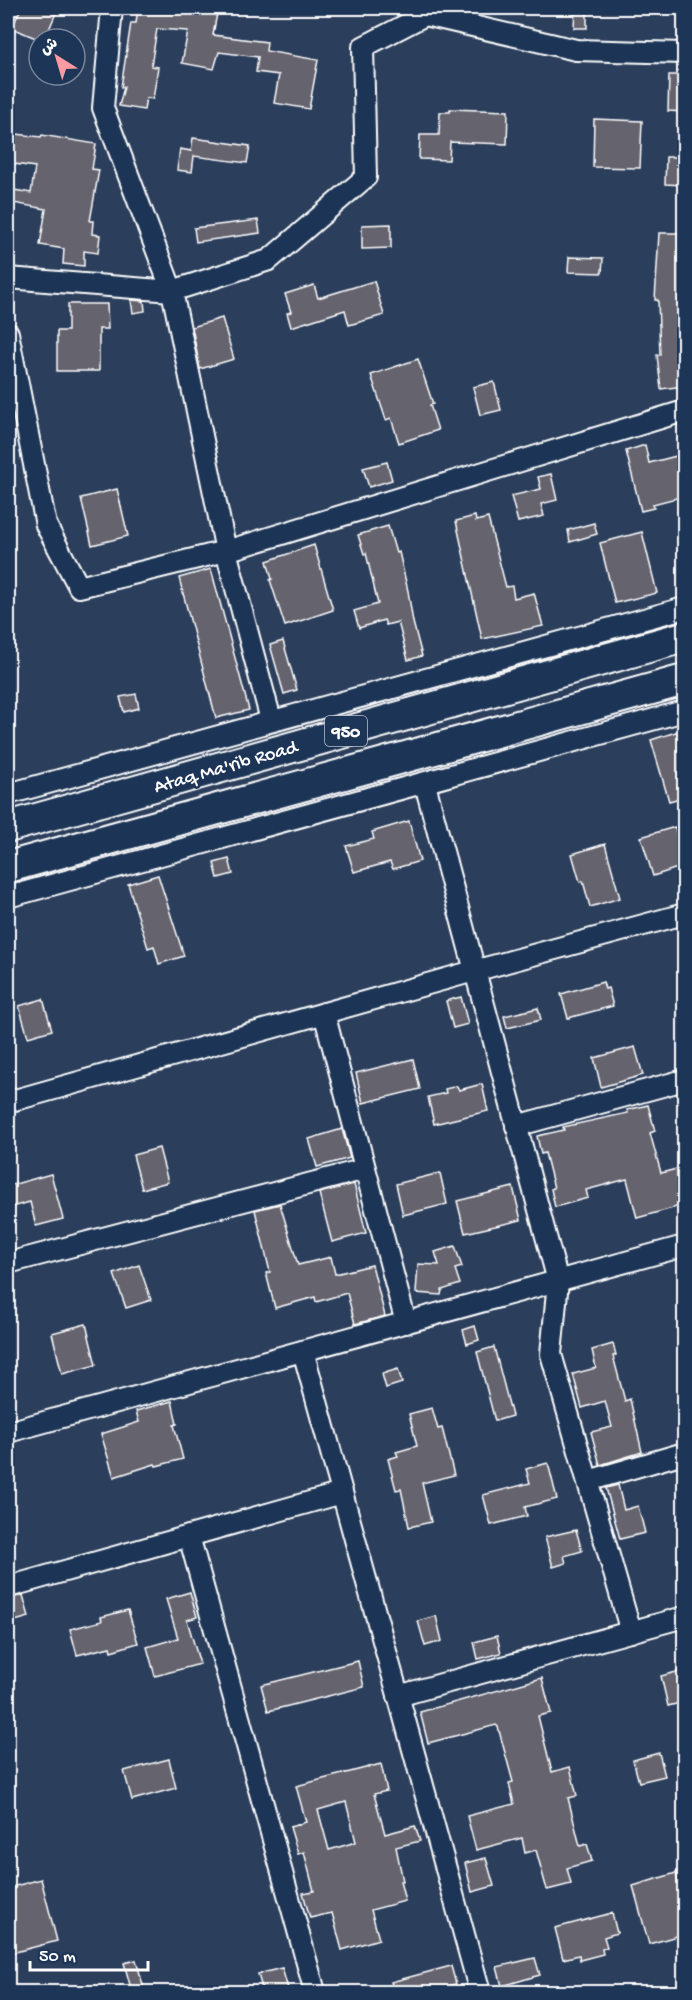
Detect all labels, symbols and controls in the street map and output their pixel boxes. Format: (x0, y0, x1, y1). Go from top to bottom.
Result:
north arrow (27, 27, 87, 87)
text: ش (37, 35, 63, 61)
road number: 950 (325, 716, 367, 746)
street label: Ataq Ma'rib Road (152, 736, 303, 800)
scale bar (30, 1934, 148, 1972)
text: 50 m (39, 1947, 76, 1968)

